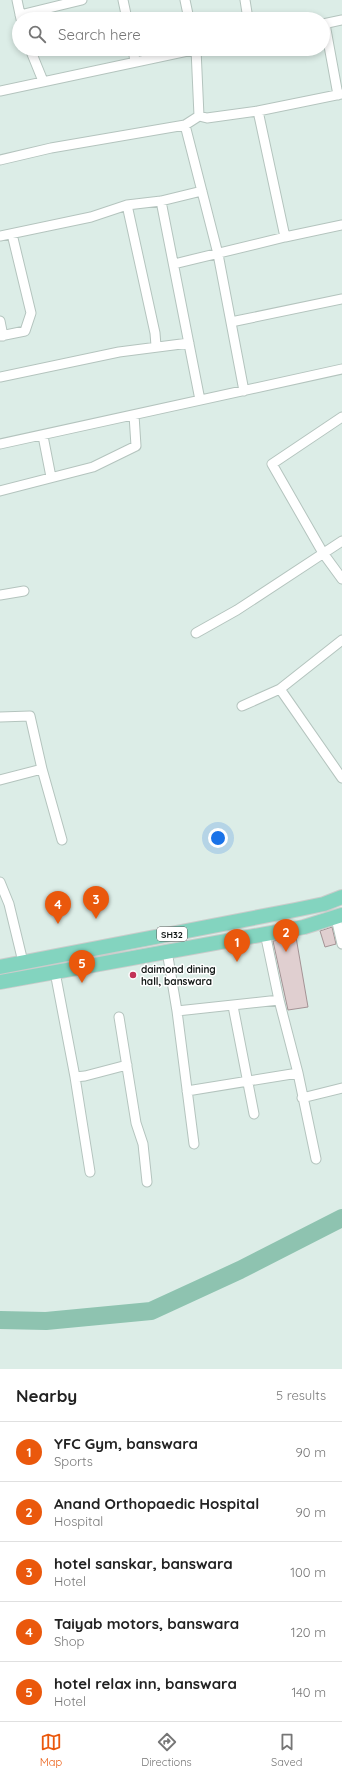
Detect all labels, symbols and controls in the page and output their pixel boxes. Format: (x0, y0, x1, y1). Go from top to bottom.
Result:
search box (12, 12, 330, 56)
icon: search (26, 23, 48, 45)
text: Search here (58, 25, 141, 44)
your location (208, 828, 228, 848)
pin: 3 (83, 886, 109, 919)
pin: 4 (45, 891, 71, 924)
pin: 2 (273, 919, 299, 952)
road number: SH32 (157, 927, 187, 941)
pin: 1 (224, 929, 250, 962)
pin: 5 (69, 950, 95, 983)
place label: daimond dining hall, banswara (141, 963, 216, 988)
marker: daimond dining hall, banswara (128, 970, 138, 980)
text: Nearby (16, 1385, 77, 1406)
text: 5 results (276, 1387, 326, 1403)
text: YFC Gym, banswara (54, 1434, 198, 1453)
text: 1 (26, 1444, 32, 1460)
text: 90 m (296, 1444, 326, 1460)
text: Sports (54, 1453, 93, 1469)
text: Anand Orthopaedic Hospital (54, 1494, 259, 1513)
text: 2 (25, 1504, 33, 1520)
text: 90 m (296, 1504, 326, 1520)
text: Hospital (54, 1513, 103, 1529)
text: hotel sanskar, banswara (54, 1554, 233, 1573)
text: 3 (26, 1564, 32, 1580)
text: 100 m (290, 1564, 326, 1580)
text: Hotel (54, 1573, 86, 1589)
text: Taiyab motors, banswara (54, 1614, 239, 1633)
text: 4 (25, 1624, 33, 1640)
text: 120 m (291, 1624, 326, 1640)
text: Shop (54, 1633, 84, 1649)
text: hotel relax inn, banswara (54, 1674, 237, 1693)
text: 5 (25, 1684, 33, 1700)
text: 140 m (291, 1684, 326, 1700)
text: Hotel (54, 1693, 86, 1709)
tab: Map (40, 1731, 62, 1769)
tab: Directions (141, 1731, 192, 1769)
tab: Saved (271, 1731, 302, 1769)

